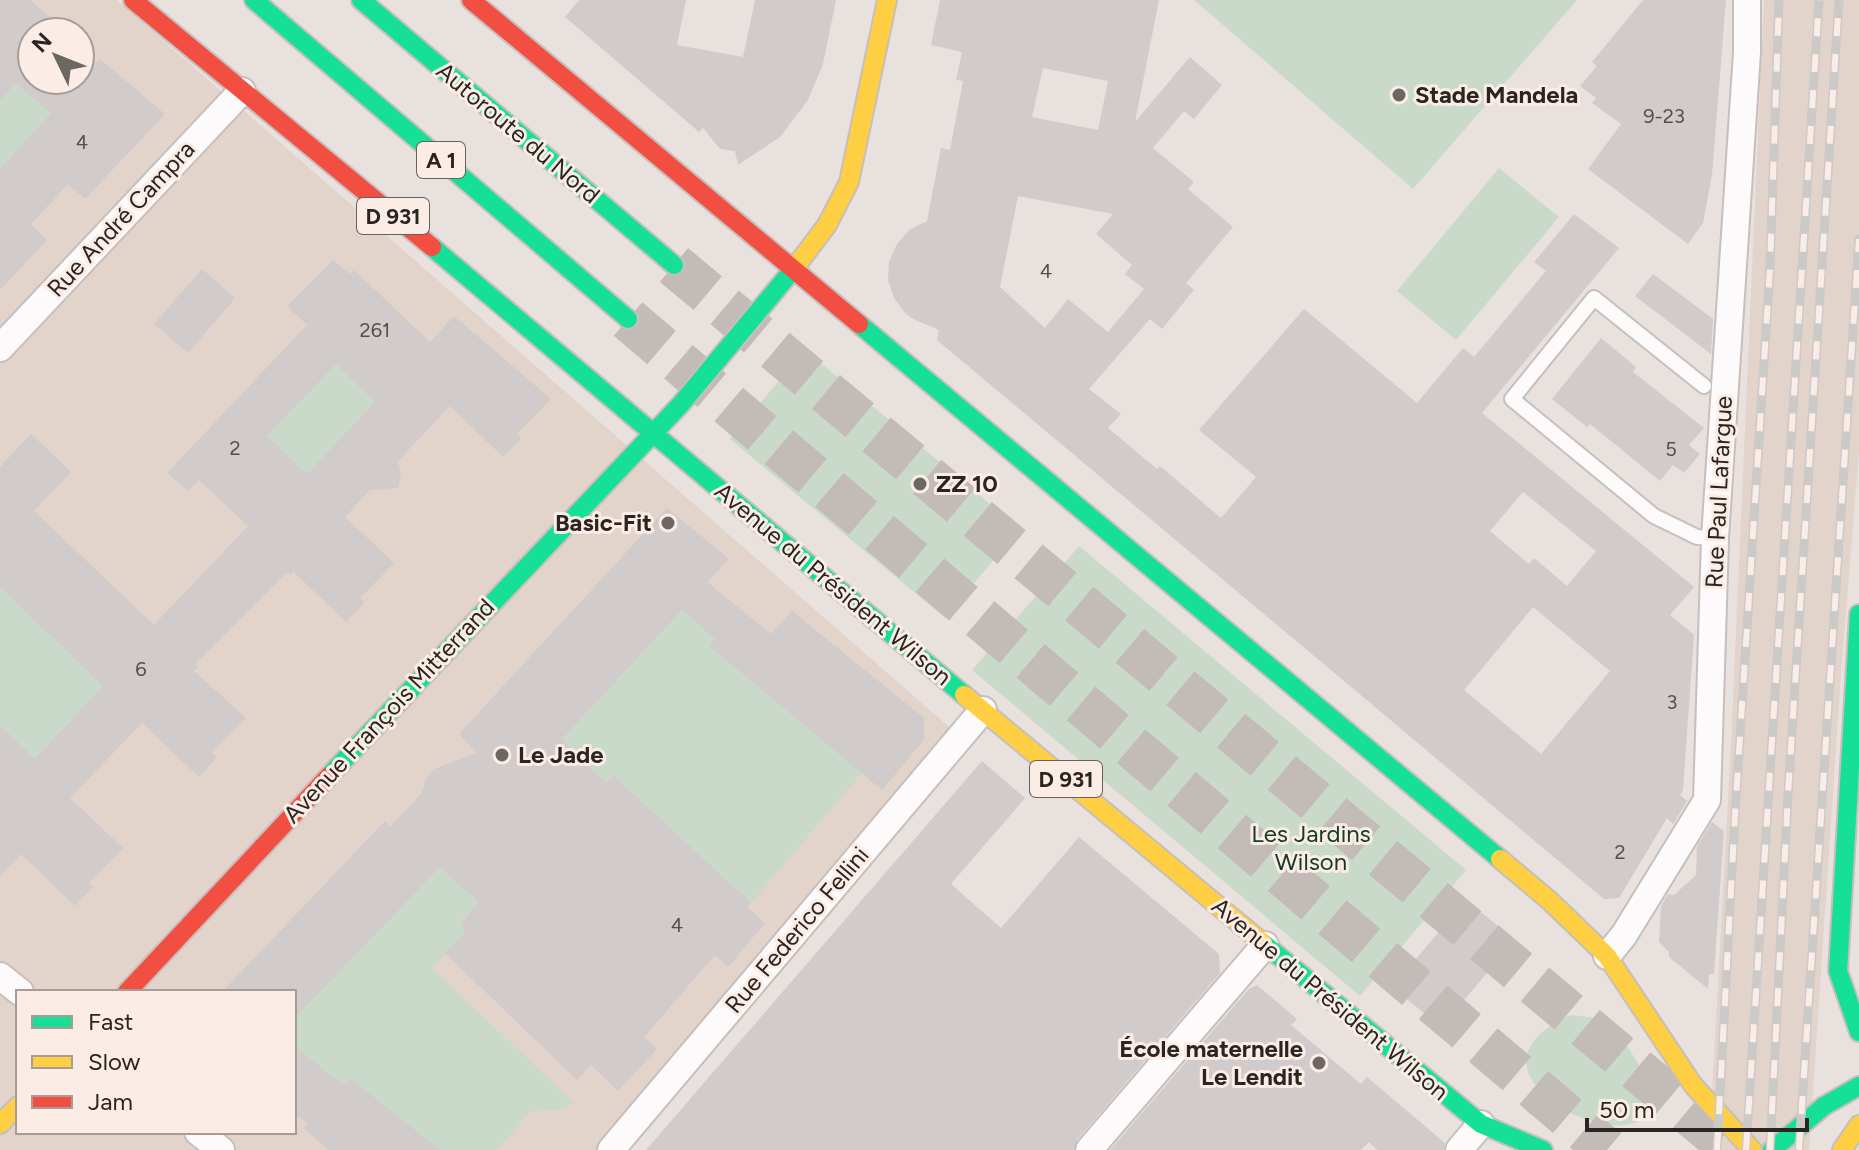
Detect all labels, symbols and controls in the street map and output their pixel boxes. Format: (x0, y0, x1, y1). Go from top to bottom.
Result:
north arrow (16, 16, 96, 96)
text: N (26, 27, 57, 58)
street label: Autoroute du Nord (431, 56, 606, 209)
place label: Stade Mandela (1415, 80, 1578, 109)
marker: Stade Mandela (1390, 86, 1408, 104)
house number: 9-23 (1643, 104, 1685, 128)
house number: 4 (76, 130, 88, 154)
street label: Rue André Campra (41, 135, 200, 303)
road number: A 1 (417, 142, 465, 178)
road number: D 931 (357, 198, 429, 234)
house number: 4 (1040, 259, 1052, 283)
house number: 261 (360, 318, 390, 342)
street label: Rue Paul Lafargue (1699, 395, 1738, 589)
house number: 2 (229, 436, 241, 460)
house number: 5 (1665, 437, 1677, 461)
place label: ZZ 10 (936, 469, 998, 498)
marker: ZZ 10 (911, 475, 929, 493)
street label: Avenue du Président Wilson (709, 476, 958, 691)
place label: Basic-Fit (555, 508, 652, 537)
marker: Basic-Fit (659, 514, 677, 532)
street label: Avenue François Mitterrand (277, 592, 500, 829)
house number: 6 (135, 657, 147, 681)
house number: 3 (1667, 690, 1677, 714)
place label: Le Jade (518, 740, 604, 769)
marker: Le Jade (493, 746, 511, 764)
road number: D 931 (1030, 761, 1102, 797)
park label: Les Jardins Wilson (1251, 819, 1371, 876)
house number: 2 (1614, 840, 1626, 864)
street label: Rue Federico Fellini (719, 841, 875, 1019)
street label: Avenue du Président Wilson (1206, 891, 1455, 1106)
house number: 4 (671, 913, 683, 937)
legend (16, 990, 296, 1134)
text: Fast (88, 1007, 133, 1036)
place label: École maternelle Le Lendit (1119, 1034, 1303, 1091)
text: Slow (88, 1047, 141, 1076)
marker: École maternelle Le Lendit (1310, 1054, 1328, 1072)
scale bar (1587, 1082, 1807, 1132)
text: Jam (88, 1087, 133, 1116)
text: 50 m (1599, 1095, 1655, 1124)

